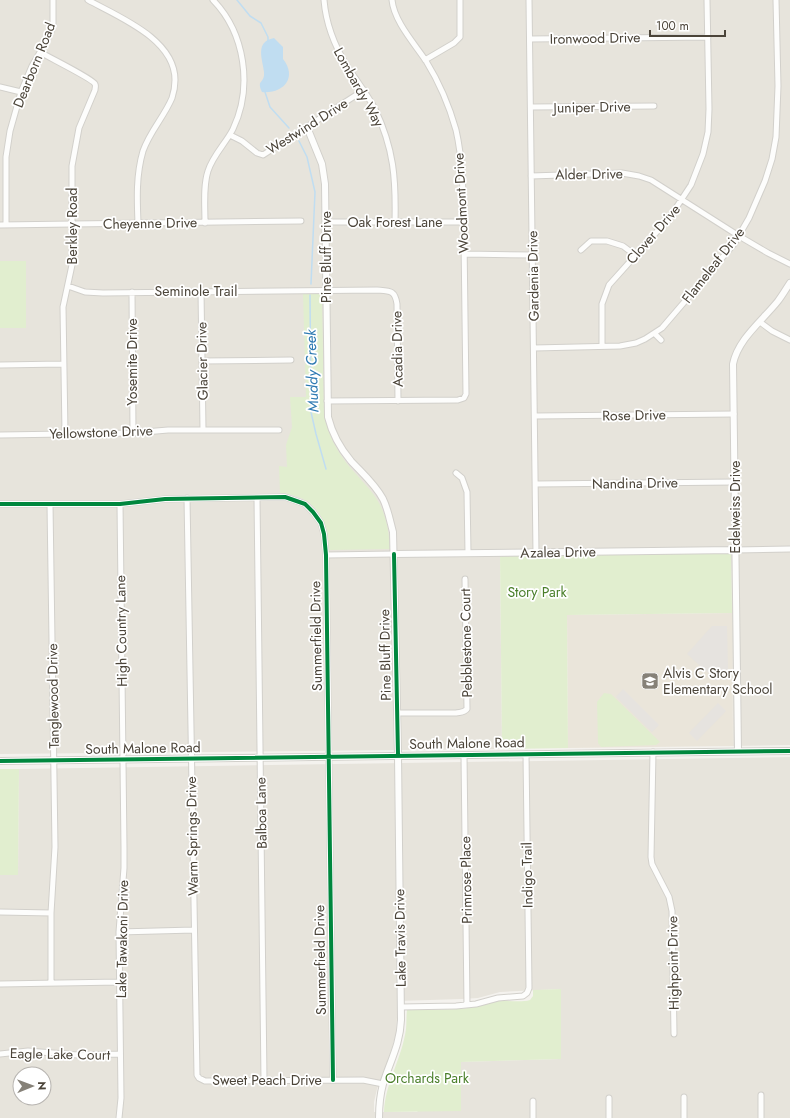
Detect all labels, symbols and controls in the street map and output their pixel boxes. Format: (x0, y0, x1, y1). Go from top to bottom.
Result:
scale bar (650, 12, 725, 38)
text: 100 m (656, 17, 689, 35)
street label: Dearborn Road (8, 19, 60, 111)
street label: Ironwood Drive (549, 27, 641, 49)
street label: Lombardy Way (329, 44, 389, 131)
street label: Westwind Drive (262, 93, 352, 159)
street label: Juniper Drive (551, 96, 631, 118)
street label: Woodmont Drive (448, 152, 474, 254)
street label: Alder Drive (555, 163, 623, 185)
street label: Berkley Road (62, 188, 82, 264)
street label: Clover Drive (621, 200, 685, 268)
street label: Pine Bluff Drive (316, 211, 336, 303)
street label: Cheyenne Drive (103, 212, 197, 234)
street label: Oak Forest Lane (348, 212, 442, 232)
street label: Flameleaf Drive (677, 223, 749, 307)
street label: Gardenia Drive (522, 231, 544, 321)
street label: Seminole Trail (155, 281, 237, 301)
street label: Acadia Drive (386, 311, 408, 387)
street label: Yosemite Drive (122, 318, 142, 406)
street label: Glacier Drive (191, 322, 213, 400)
water label: Muddy Creek (300, 329, 324, 413)
street label: Rose Drive (602, 404, 666, 426)
street label: Yellowstone Drive (49, 420, 153, 444)
street label: Edelweiss Drive (725, 461, 745, 553)
street label: Nandina Drive (592, 472, 678, 494)
street label: Azalea Drive (520, 541, 596, 563)
street label: High Country Lane (110, 575, 132, 687)
street label: Summerfield Drive (305, 581, 327, 691)
park label: Story Park (507, 582, 567, 602)
street label: Pebblestone Court (455, 588, 477, 698)
street label: Pine Bluff Drive (374, 609, 396, 701)
street label: Tanglewood Drive (42, 643, 64, 749)
place label: Alvis C Story Elementary School (663, 663, 773, 699)
school or university icon: Alvis C Story Elementary School (640, 671, 660, 691)
street label: South Malone Road (409, 732, 525, 754)
street label: South Malone Road (85, 737, 201, 759)
street label: Warm Springs Drive (181, 776, 203, 896)
street label: Balboa Lane (250, 777, 272, 849)
street label: Primrose Place (455, 836, 477, 924)
street label: Indigo Trail (516, 842, 538, 908)
street label: Lake Tawakoni Drive (111, 880, 133, 998)
street label: Lake Travis Drive (389, 889, 411, 987)
street label: Summerfield Drive (309, 905, 331, 1015)
street label: Highpoint Drive (662, 916, 684, 1010)
street label: Eagle Lake Court (10, 1043, 111, 1065)
north arrow (12, 1066, 52, 1106)
park label: Orchards Park (385, 1068, 470, 1088)
street label: Sweet Peach Drive (212, 1070, 322, 1090)
text: N (34, 1081, 50, 1090)

